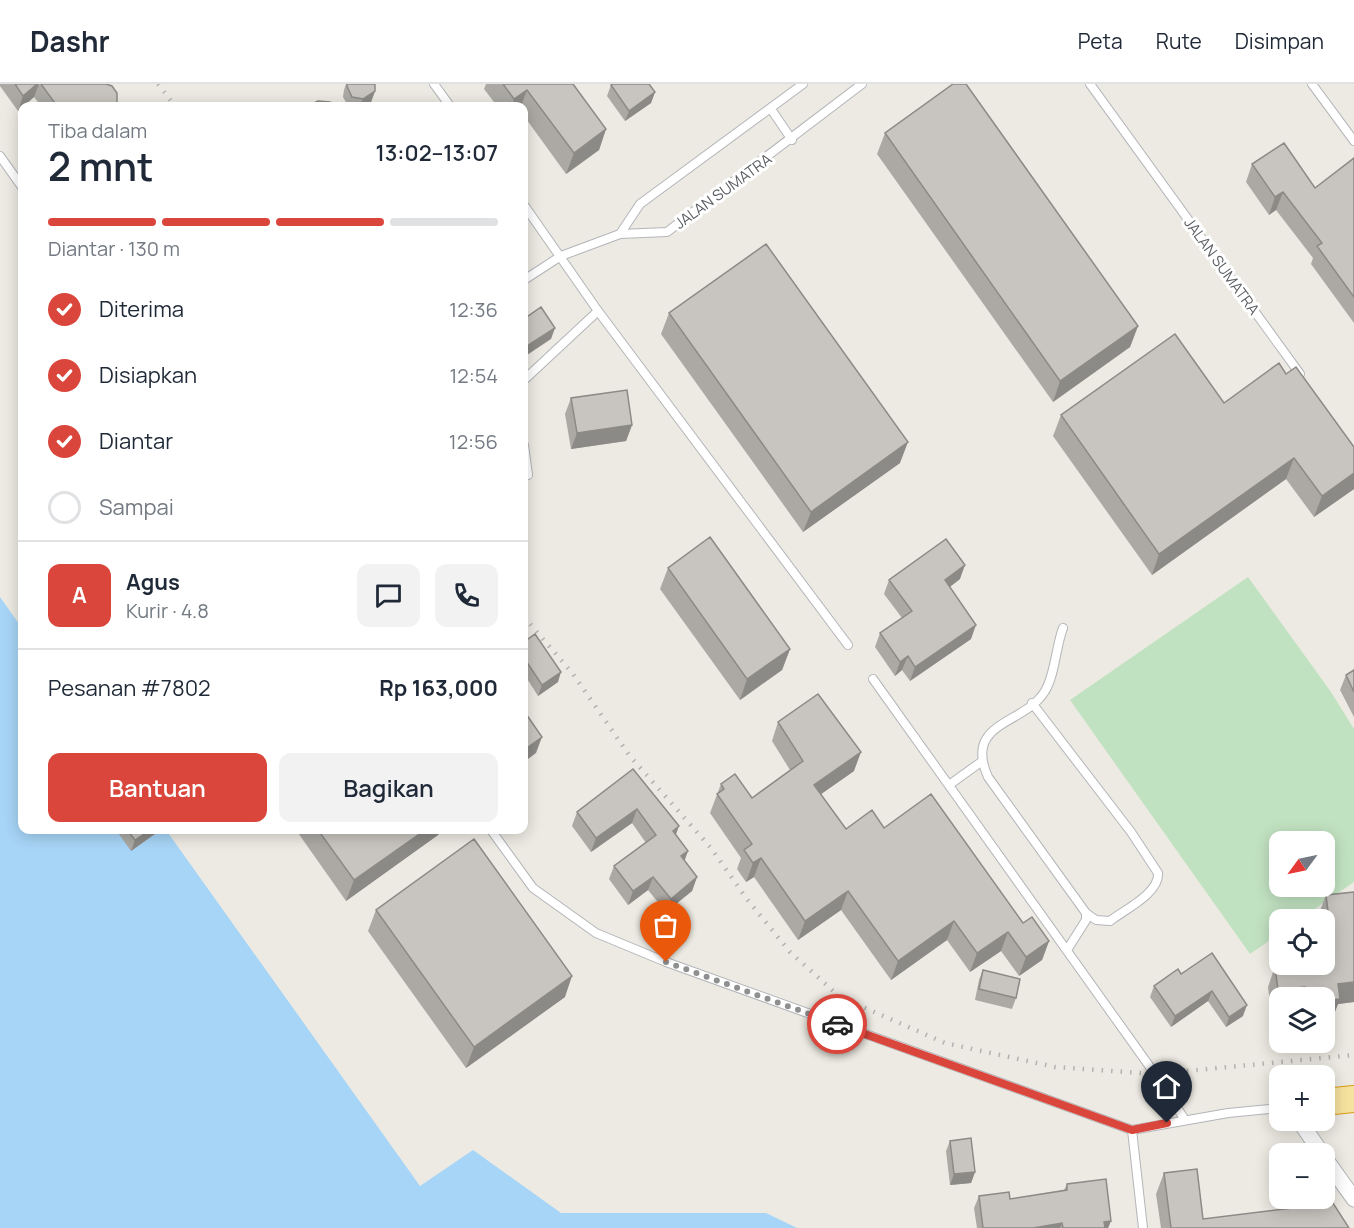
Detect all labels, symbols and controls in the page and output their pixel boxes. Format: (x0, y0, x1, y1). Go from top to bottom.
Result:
text: Dashr (30, 22, 110, 60)
text: Peta (1078, 27, 1123, 55)
text: Rute (1156, 27, 1202, 55)
text: Disimpan (1235, 27, 1324, 55)
text: Tiba dalam (48, 117, 147, 144)
text: 13:02–13:07 (376, 138, 498, 168)
text: 2 mnt (48, 139, 154, 193)
street label: JALAN SUMATRA (670, 148, 776, 233)
street label: JALAN SUMATRA (1180, 213, 1265, 319)
text: Diantar · 130 m (48, 235, 180, 262)
icon: check (48, 293, 81, 326)
text: Diterima (99, 294, 184, 324)
text: 12:36 (449, 296, 498, 323)
icon: check (48, 359, 81, 392)
text: Disiapkan (99, 360, 197, 390)
text: 12:54 (449, 362, 498, 389)
icon: check (48, 425, 81, 458)
text: Diantar (99, 426, 173, 456)
text: 12:56 (449, 428, 498, 455)
text: Sampai (99, 492, 174, 522)
button: chat (357, 564, 420, 627)
button: phone (435, 564, 498, 627)
text: Agus (126, 567, 180, 597)
text: A (72, 580, 87, 610)
text: Kurir · 4.8 (126, 597, 209, 624)
text: Pesanan #7802 (48, 673, 211, 703)
text: Rp 163,000 (379, 673, 498, 703)
button: Bantuan (48, 753, 267, 822)
button: Bagikan (279, 753, 498, 822)
north arrow (1269, 831, 1335, 897)
map controls (1269, 831, 1335, 1209)
pin (640, 900, 691, 962)
icon: bag (649, 909, 682, 942)
button: locate (1269, 909, 1335, 975)
button: layers (1269, 987, 1335, 1053)
courier (807, 994, 867, 1054)
icon: car (821, 1008, 854, 1041)
pin (1141, 1061, 1192, 1123)
button: + (1269, 1065, 1335, 1131)
icon: home (1150, 1070, 1183, 1103)
button: − (1269, 1143, 1335, 1209)

